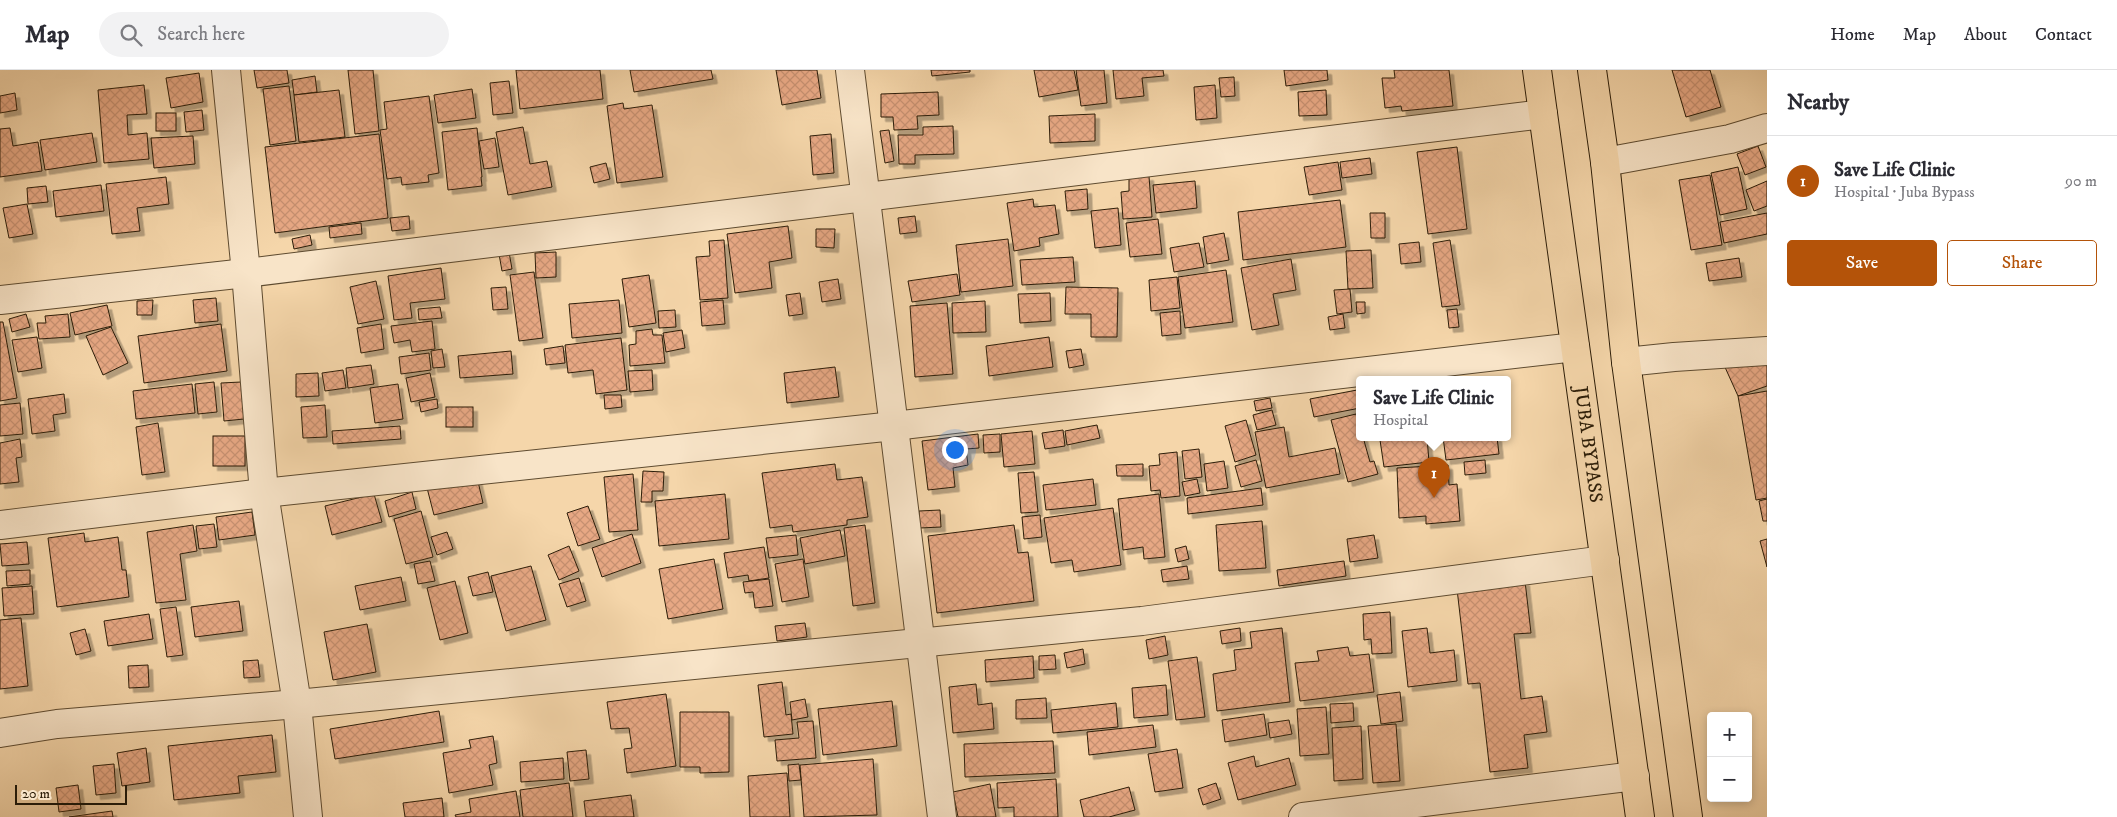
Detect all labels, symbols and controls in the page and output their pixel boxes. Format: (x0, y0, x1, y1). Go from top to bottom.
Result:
search box (99, 12, 449, 57)
text: Map (25, 20, 69, 50)
icon: search (117, 21, 145, 49)
text: Search here (157, 23, 245, 46)
text: Home (1830, 24, 1875, 46)
text: Map (1903, 24, 1936, 46)
text: About (1964, 24, 2007, 46)
text: Contact (2035, 24, 2092, 46)
text: Nearby (1787, 90, 1849, 116)
text: Save Life Clinic (1834, 159, 1955, 182)
text: 1 (1800, 171, 1806, 191)
text: 90 m (2065, 171, 2097, 191)
text: Hospital · Juba Bypass (1834, 182, 1975, 202)
button: Save (1787, 240, 1937, 286)
button: Share (1947, 240, 2097, 286)
popup (1356, 376, 1511, 441)
street label: JUBA BYPASS (1569, 383, 1608, 504)
text: Save Life Clinic (1373, 387, 1494, 410)
text: Hospital (1373, 410, 1428, 430)
your location (942, 437, 968, 463)
pin: 1 (1418, 457, 1450, 498)
map controls (1707, 712, 1752, 802)
button: + (1707, 712, 1752, 757)
button: − (1707, 757, 1752, 802)
scale bar (15, 782, 128, 805)
text: 20 m (22, 785, 50, 803)

